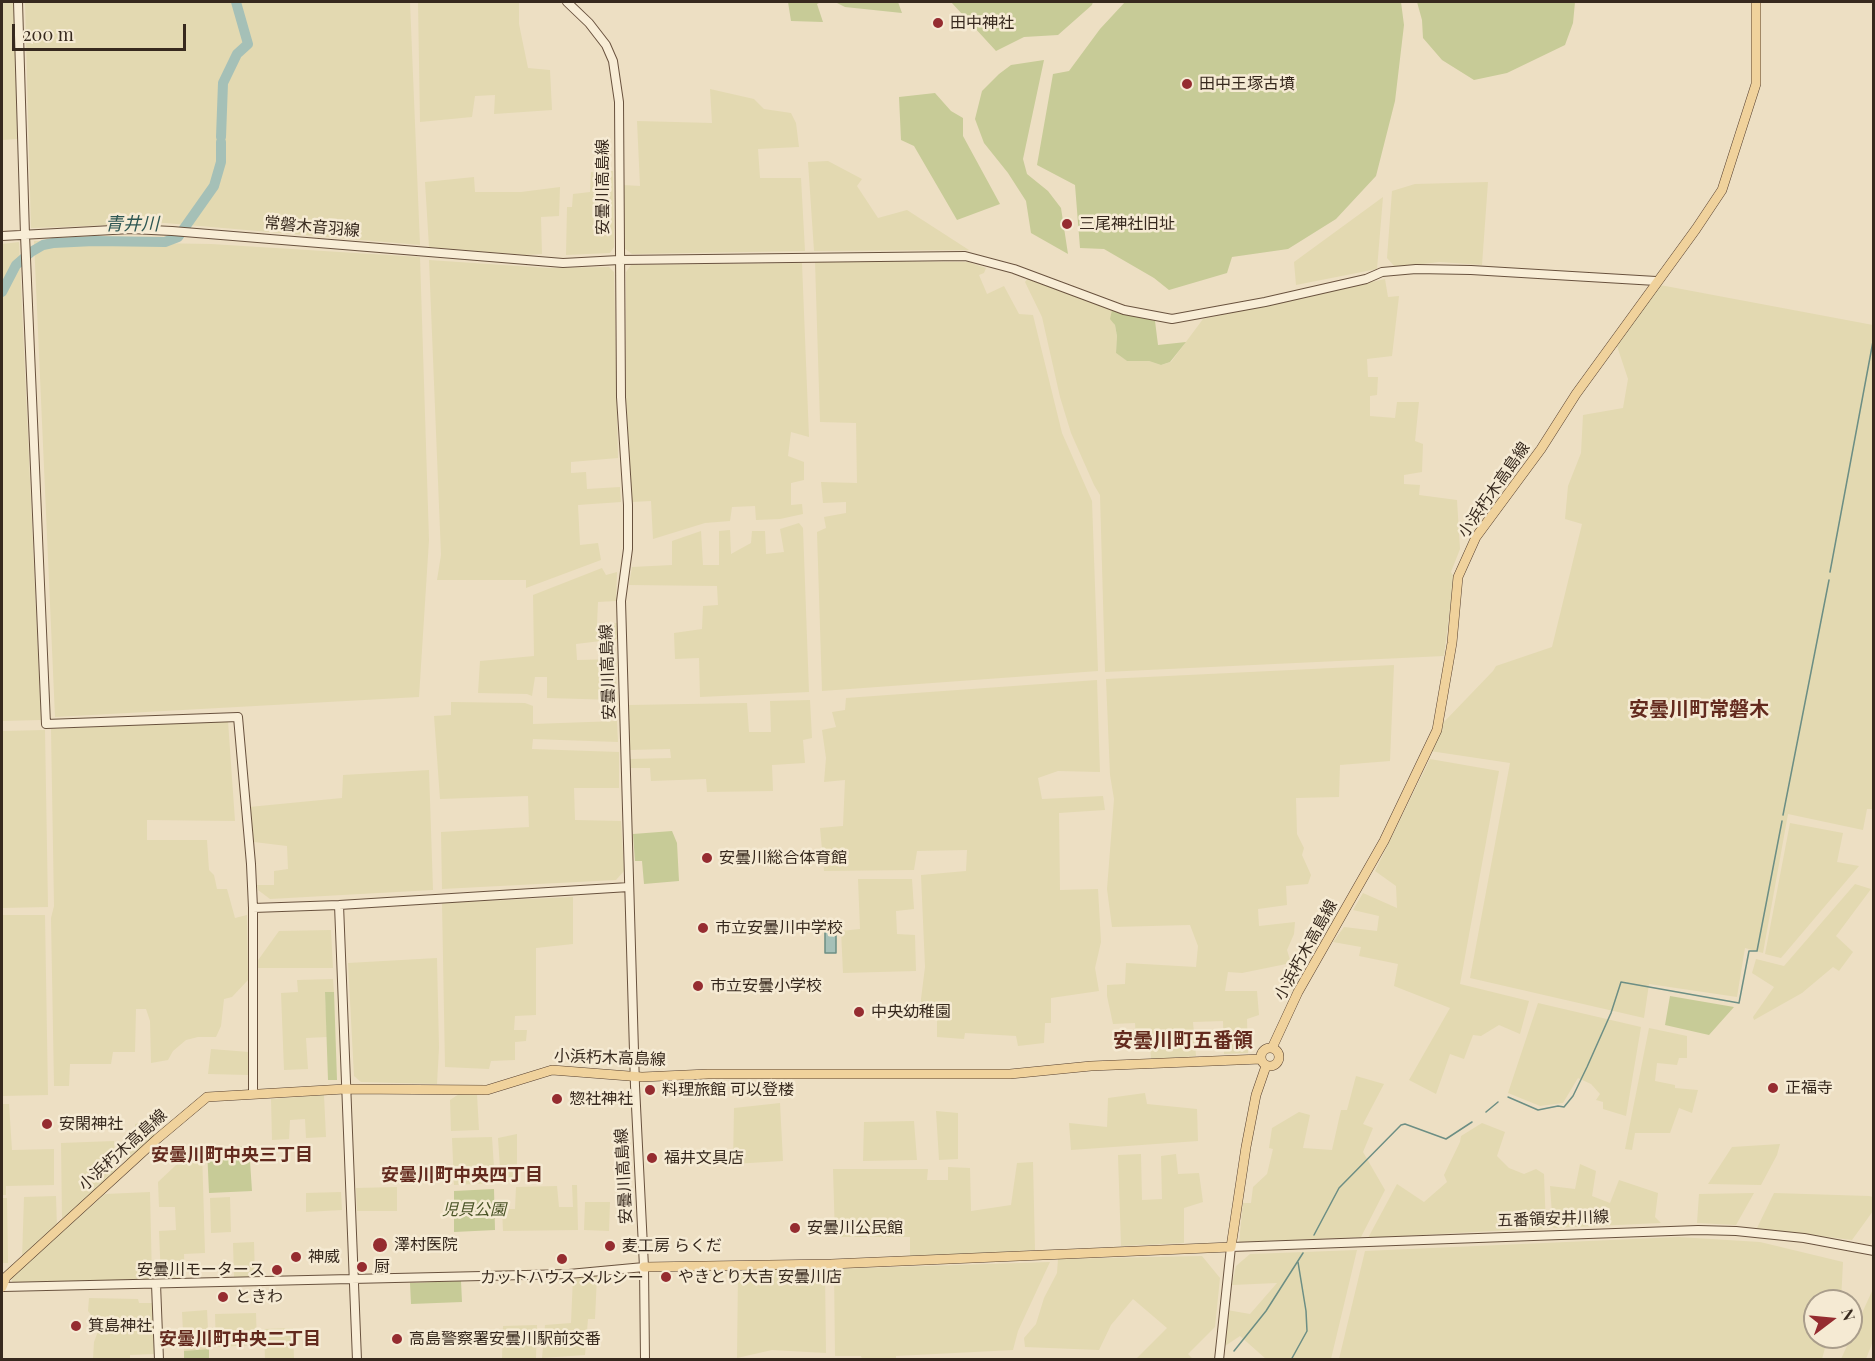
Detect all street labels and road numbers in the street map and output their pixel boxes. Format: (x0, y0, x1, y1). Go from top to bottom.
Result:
street label: 安曇川高島線 (593, 139, 613, 235)
street label: 常磐木音羽線 (263, 213, 361, 241)
street label: 小浜朽木高島線 (1454, 439, 1534, 541)
street label: 安曇川高島線 (597, 624, 619, 720)
street label: 小浜朽木高島線 (1270, 896, 1342, 1004)
street label: 小浜朽木高島線 (554, 1046, 666, 1070)
street label: 小浜朽木高島線 (75, 1105, 171, 1195)
street label: 安曇川高島線 (612, 1128, 636, 1224)
street label: 五番領安井川線 (1497, 1207, 1609, 1231)

